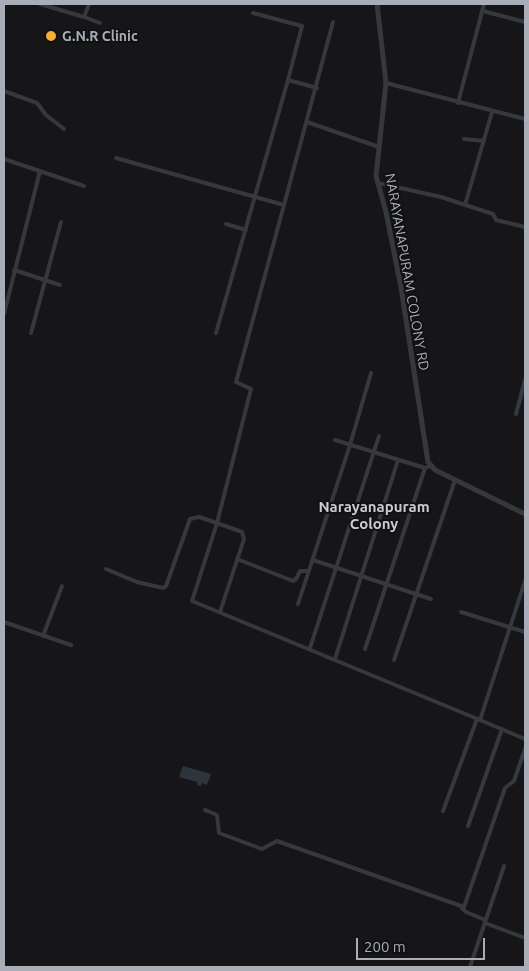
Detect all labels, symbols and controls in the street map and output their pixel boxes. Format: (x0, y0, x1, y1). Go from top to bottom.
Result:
place label: G.N.R Clinic (62, 28, 138, 44)
marker: G.N.R Clinic (44, 29, 58, 43)
street label: NARAYANAPURAM COLONY RD (381, 172, 433, 372)
district label: Narayanapuram Colony (318, 498, 430, 533)
scale bar (359, 928, 488, 960)
text: 200 m (364, 938, 406, 955)

